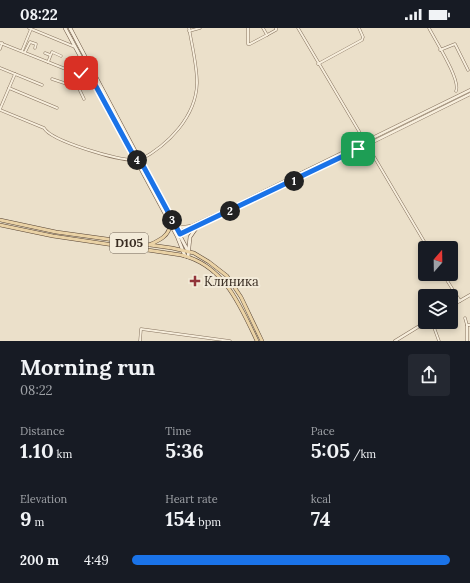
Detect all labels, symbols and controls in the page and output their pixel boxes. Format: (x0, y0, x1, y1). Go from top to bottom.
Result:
text: 08:22 (20, 5, 58, 24)
pin (64, 56, 98, 90)
icon: check (70, 62, 92, 84)
pin (341, 132, 375, 166)
icon: arrive (347, 138, 369, 160)
pin: 4 (127, 150, 147, 170)
text: 4 (134, 153, 140, 167)
pin: 1 (284, 171, 304, 191)
text: 1 (292, 174, 296, 188)
pin: 2 (220, 201, 240, 221)
text: 2 (227, 204, 233, 218)
pin: 3 (162, 210, 182, 230)
text: 3 (169, 213, 175, 227)
road number: D105 (110, 233, 148, 253)
north arrow (418, 241, 458, 281)
map controls (418, 241, 458, 329)
place label: Клиника (204, 273, 259, 290)
marker: Клиника (189, 275, 201, 287)
button: layers (418, 289, 458, 329)
text: Morning run (20, 353, 155, 381)
button: share (408, 354, 450, 396)
text: 08:22 (20, 382, 53, 399)
text: Distance (20, 424, 65, 438)
text: Time (165, 424, 191, 438)
text: Pace (311, 424, 335, 438)
text: 1.10 (20, 438, 54, 463)
text: 5:36 (165, 438, 204, 463)
text: 5:05 (311, 438, 350, 463)
text: km (54, 447, 72, 461)
text: /km (350, 447, 376, 461)
text: Elevation (20, 492, 67, 506)
text: Heart rate (165, 492, 218, 506)
text: kcal (311, 492, 331, 506)
text: 9 (20, 506, 32, 531)
text: 154 (165, 506, 195, 531)
text: 74 (311, 506, 331, 531)
text: m (32, 515, 44, 529)
text: bpm (195, 515, 221, 529)
text: 200 m (20, 552, 59, 569)
text: 4:49 (84, 552, 109, 569)

